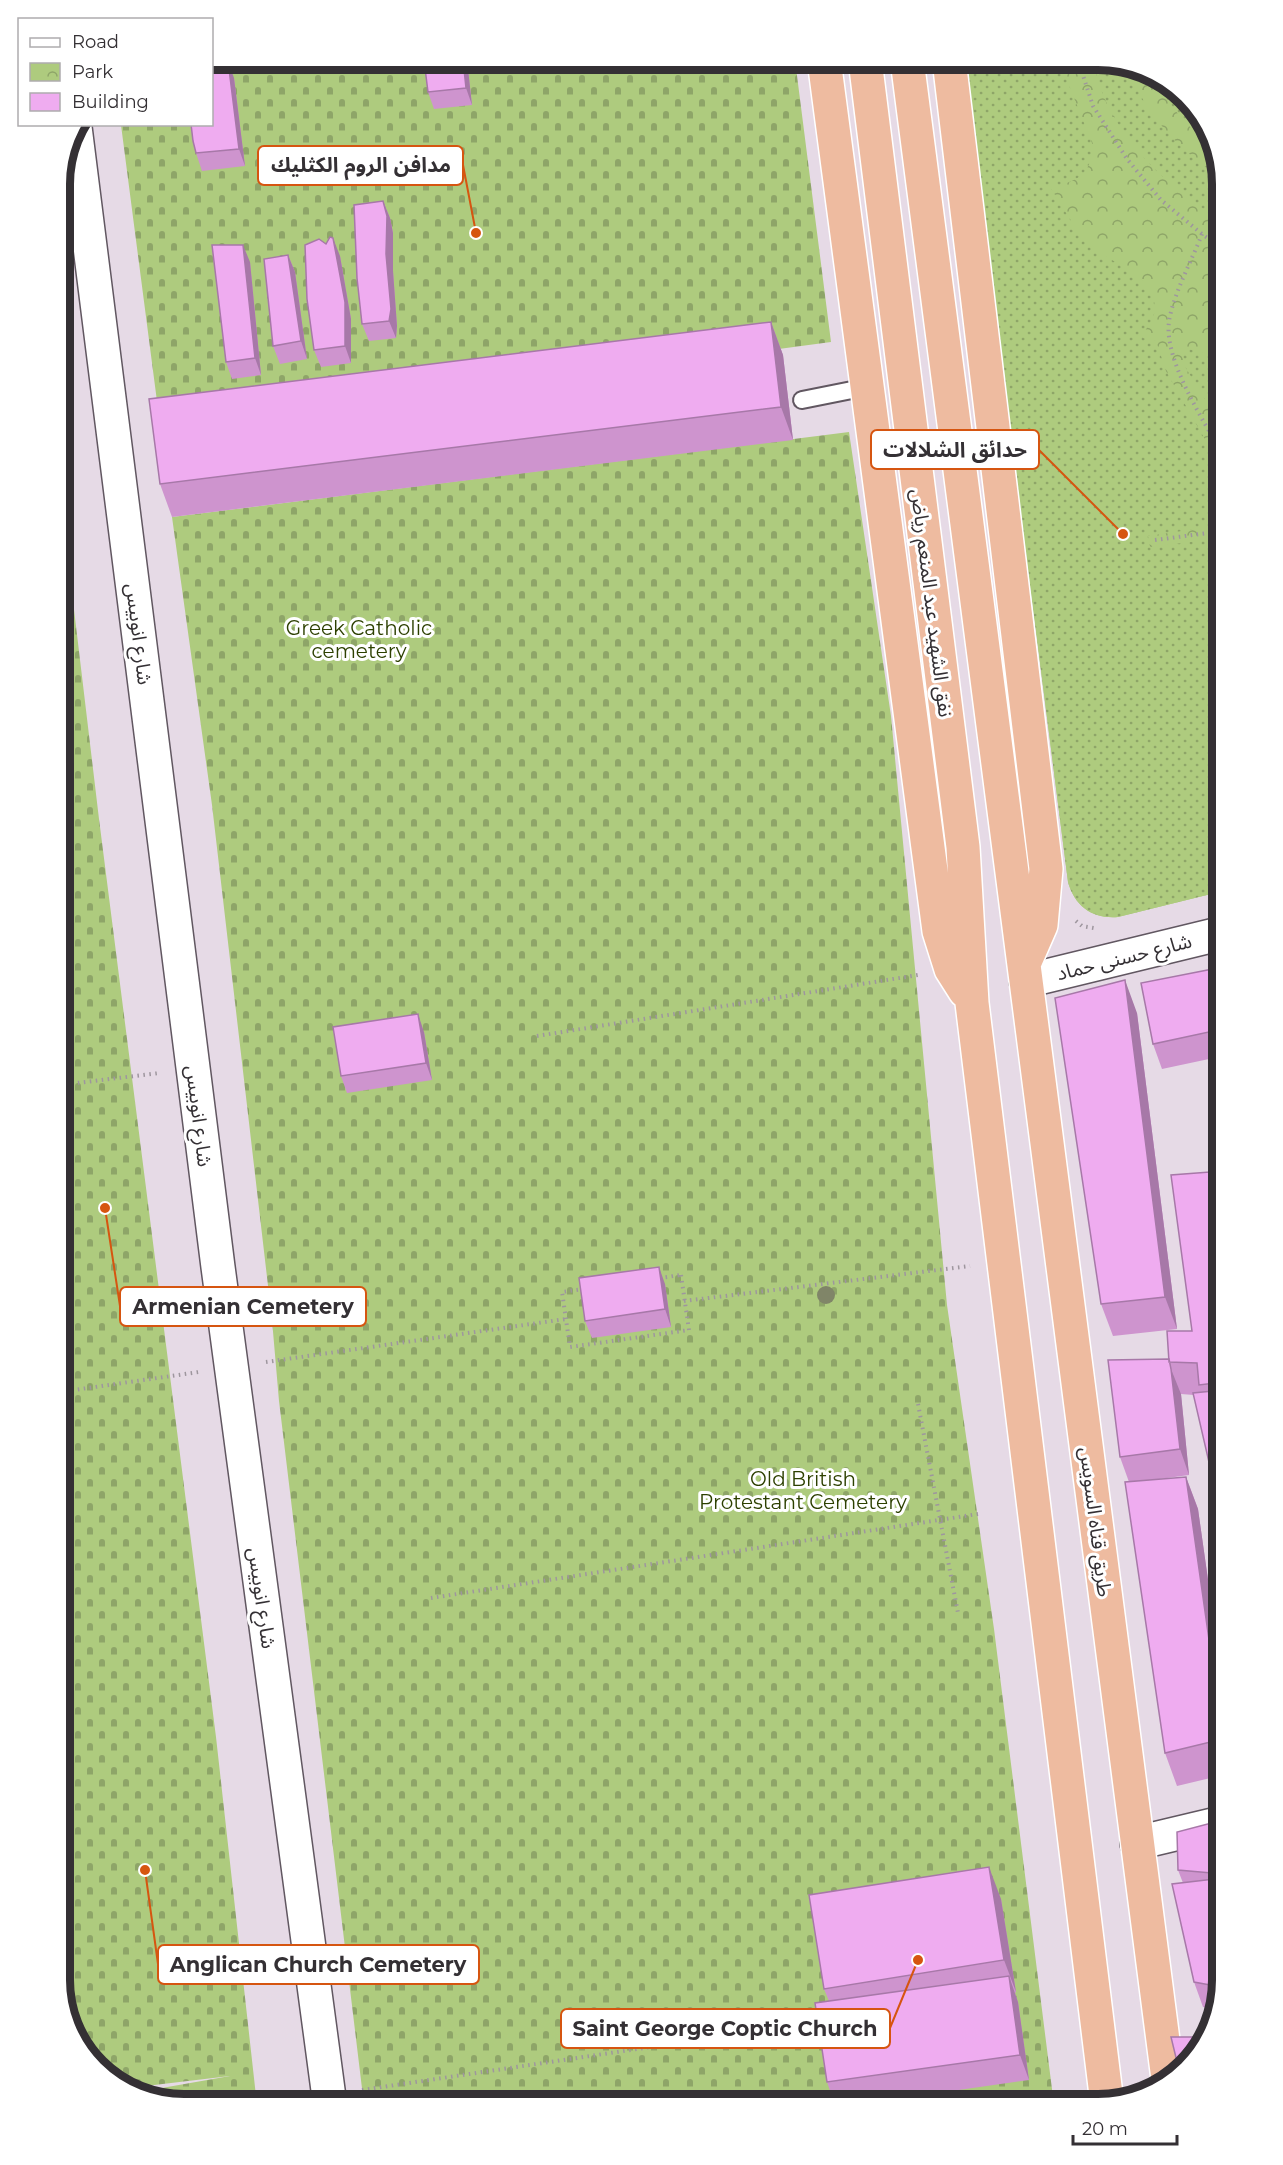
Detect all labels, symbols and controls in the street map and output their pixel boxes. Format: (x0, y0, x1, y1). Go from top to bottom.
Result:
legend (18, 18, 213, 126)
text: Road (72, 31, 119, 53)
text: Park (72, 61, 113, 83)
text: Building (72, 91, 149, 113)
callout: مدافن الروم الكثليك (258, 146, 463, 185)
text: مدافن الروم الكثليك (271, 152, 451, 181)
callout: حدائق الشلالات (871, 430, 1039, 469)
text: حدائق الشلالات (883, 437, 1027, 463)
street label: نفق الشهيد عبد المنعم رياض (903, 487, 958, 719)
street label: شارع انوبيس (118, 582, 157, 686)
park label: Greek Catholic cemetery (286, 616, 432, 663)
street label: شارع حسنى حماد (1054, 929, 1195, 988)
street label: شارع انوبيس (178, 1064, 217, 1168)
callout: Armenian Cemetery (120, 1287, 366, 1326)
text: Armenian Cemetery (131, 1294, 354, 1319)
street label: طريق قناه السويس (1074, 1446, 1117, 1599)
park label: Old British Protestant Cemetery (699, 1467, 907, 1514)
street label: شارع انوبيس (240, 1546, 281, 1651)
callout: Anglican Church Cemetery (158, 1945, 479, 1984)
text: Anglican Church Cemetery (169, 1952, 467, 1977)
callout: Saint George Coptic Church (561, 2009, 890, 2048)
text: Saint George Coptic Church (573, 2016, 877, 2041)
scale bar (1073, 2108, 1176, 2146)
text: 20 m (1082, 2118, 1128, 2140)

